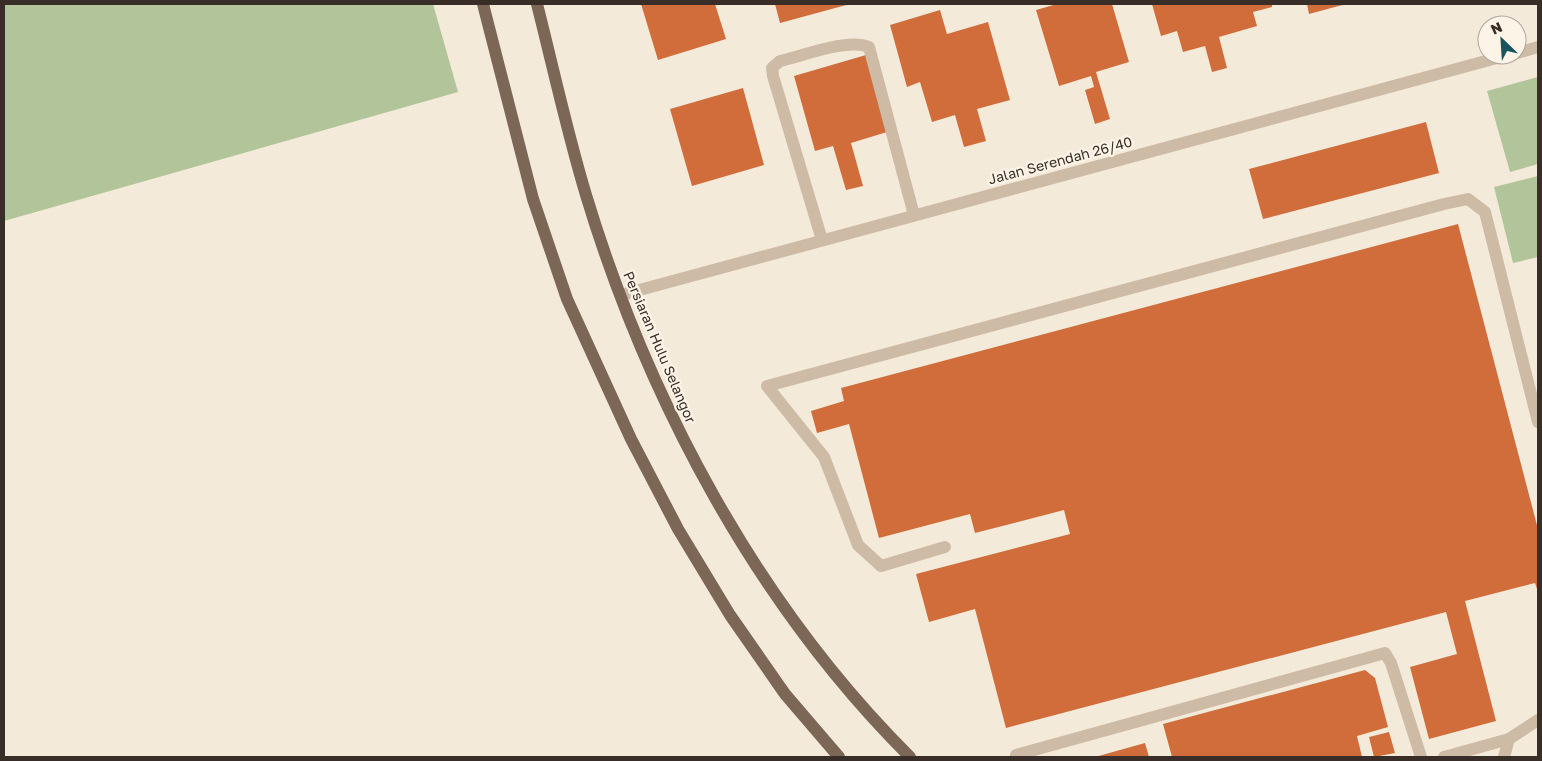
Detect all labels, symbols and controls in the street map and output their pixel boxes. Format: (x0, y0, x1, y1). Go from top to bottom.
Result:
north arrow (1477, 15, 1527, 65)
text: N (1488, 18, 1505, 38)
street label: Jalan Serendah 26/40 (986, 133, 1134, 187)
street label: Persiaran Hulu Selangor (620, 269, 700, 426)

